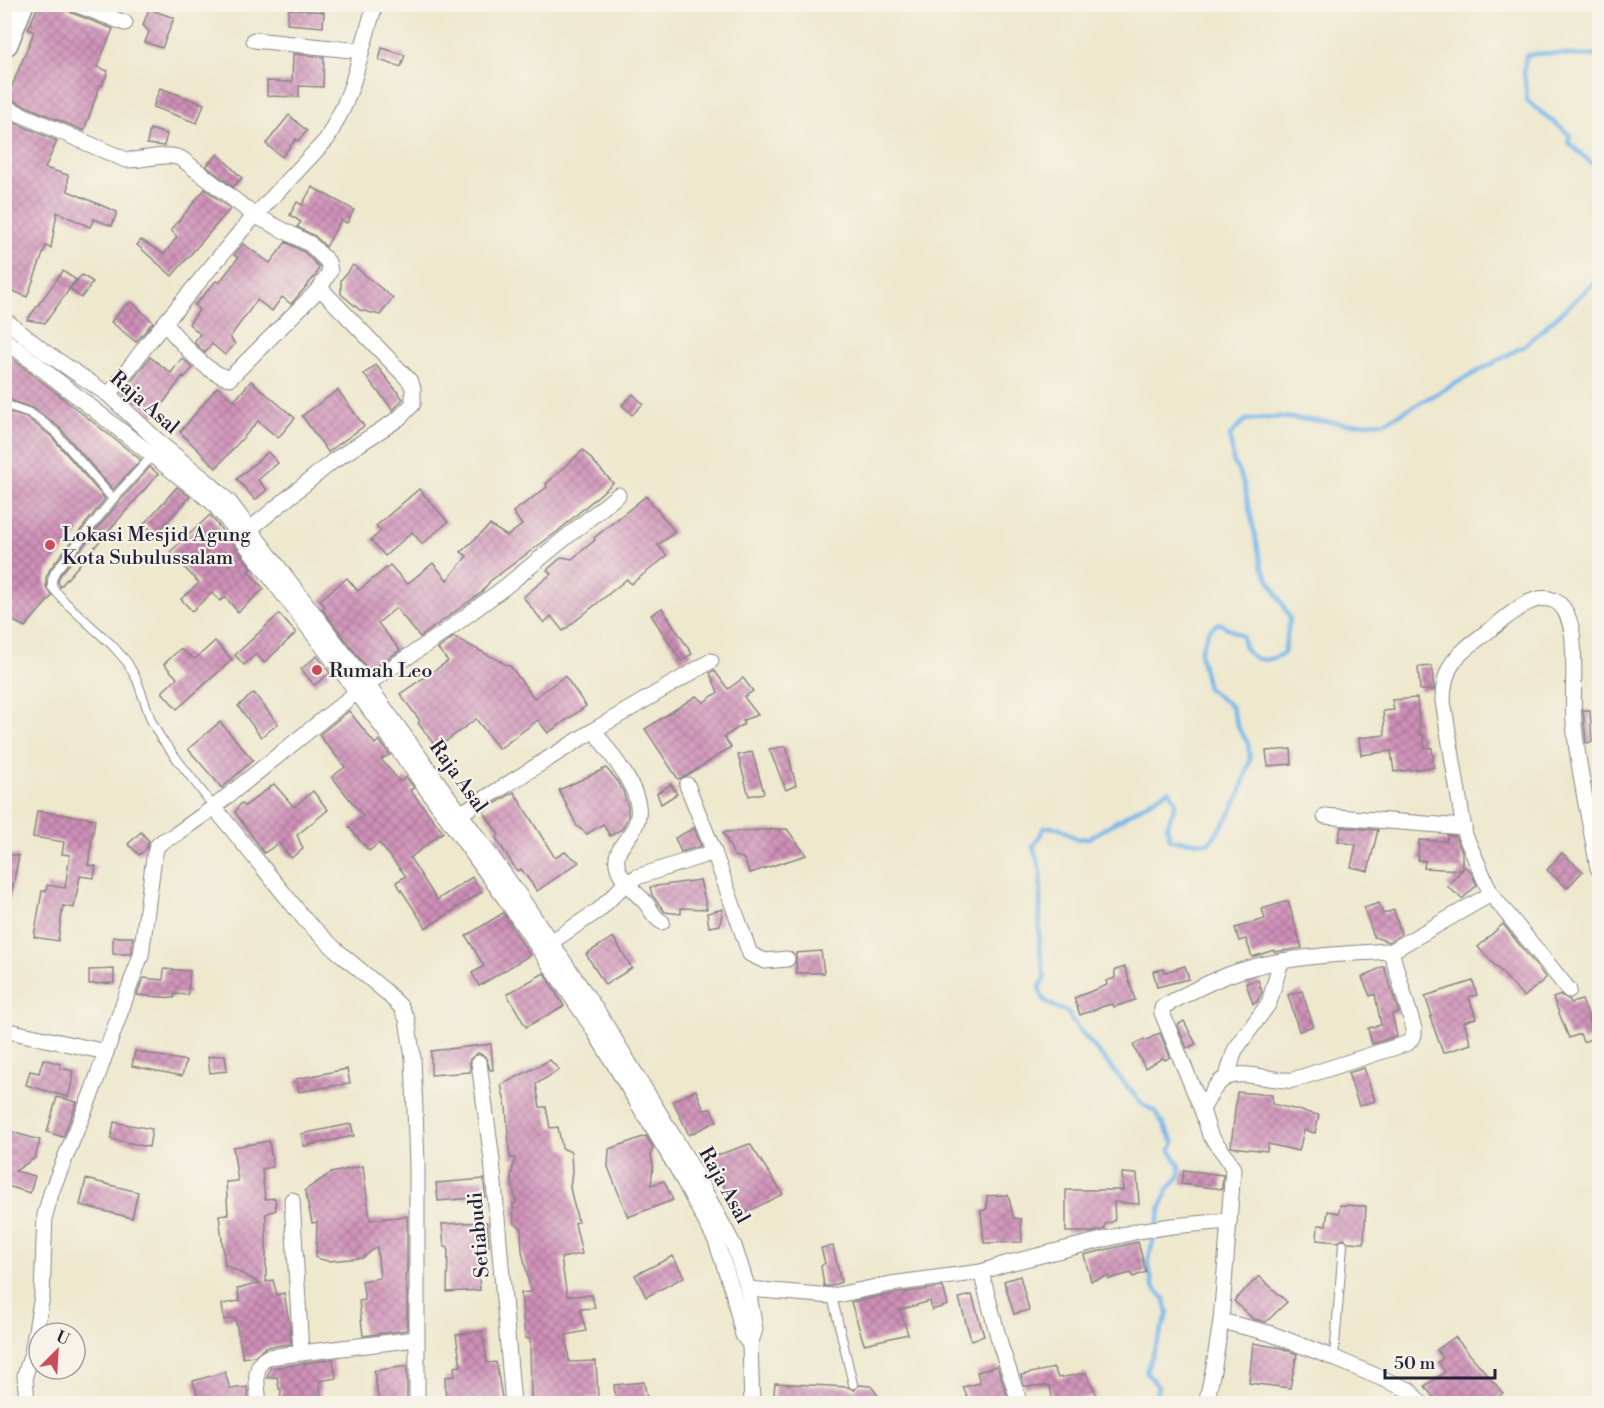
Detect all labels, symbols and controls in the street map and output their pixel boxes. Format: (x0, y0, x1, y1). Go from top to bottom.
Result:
street label: Raja Asal (104, 366, 184, 440)
place label: Lokasi Mesjid Agung Kota Subulussalam (62, 523, 251, 571)
marker: Lokasi Mesjid Agung Kota Subulussalam (43, 538, 57, 552)
place label: Rumah Leo (329, 659, 432, 684)
marker: Rumah Leo (310, 663, 324, 677)
street label: Raja Asal (423, 736, 493, 818)
street label: Raja Asal (692, 1143, 755, 1228)
street label: Setiabudi (463, 1190, 496, 1279)
north arrow (27, 1321, 87, 1381)
text: U (53, 1327, 73, 1350)
scale bar (1385, 1342, 1494, 1380)
text: 50 m (1394, 1352, 1436, 1375)

